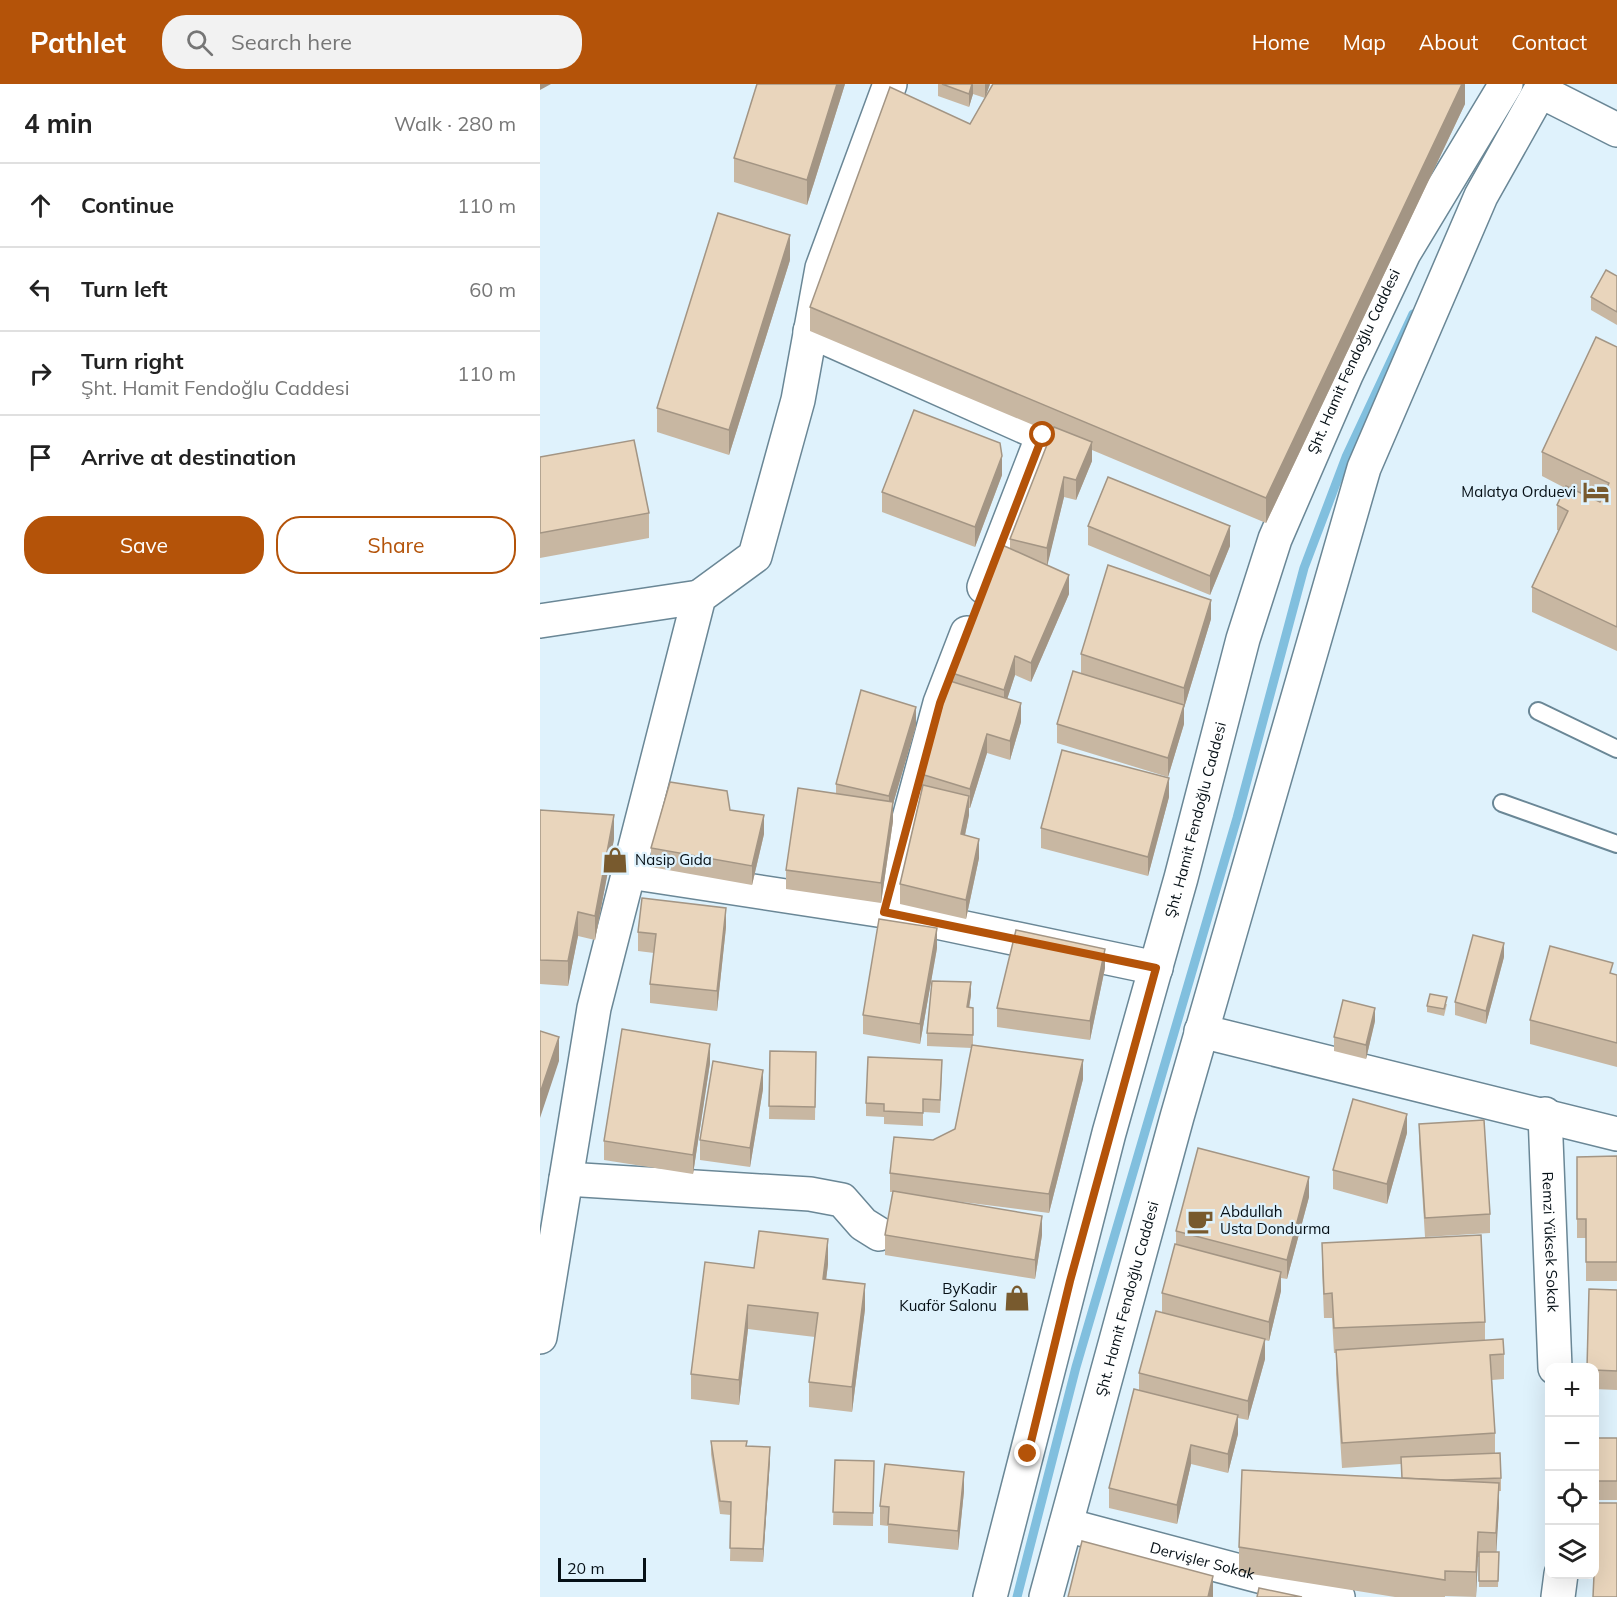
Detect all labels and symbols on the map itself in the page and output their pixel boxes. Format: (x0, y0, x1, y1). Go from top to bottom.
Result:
street label: Şht. Hamit Fendoğlu Caddesi (1303, 266, 1404, 457)
route start (1029, 421, 1055, 447)
hotel icon: Malatya Orduevi (1581, 477, 1611, 507)
place label: Malatya Orduevi (1461, 482, 1576, 501)
street label: Şht. Hamit Fendoğlu Caddesi (1160, 720, 1230, 920)
shop icon: Nasip Gıda (600, 845, 630, 875)
place label: Nasip Gıda (635, 850, 712, 869)
street label: Remzi Yüksek Sokak (1538, 1171, 1563, 1313)
street label: Şht. Hamit Fendoğlu Caddesi (1091, 1199, 1163, 1399)
place label: Abdullah Usta Dondurma (1220, 1202, 1330, 1238)
cafe icon: Abdullah Usta Dondurma (1185, 1206, 1215, 1236)
place label: ByKadir Kuaför Salonu (899, 1279, 998, 1315)
shop icon: ByKadir Kuaför Salonu (1002, 1283, 1032, 1313)
route end (1014, 1440, 1040, 1466)
street label: Dervişler Sokak (1148, 1538, 1257, 1584)
scale bar (558, 1555, 646, 1582)

